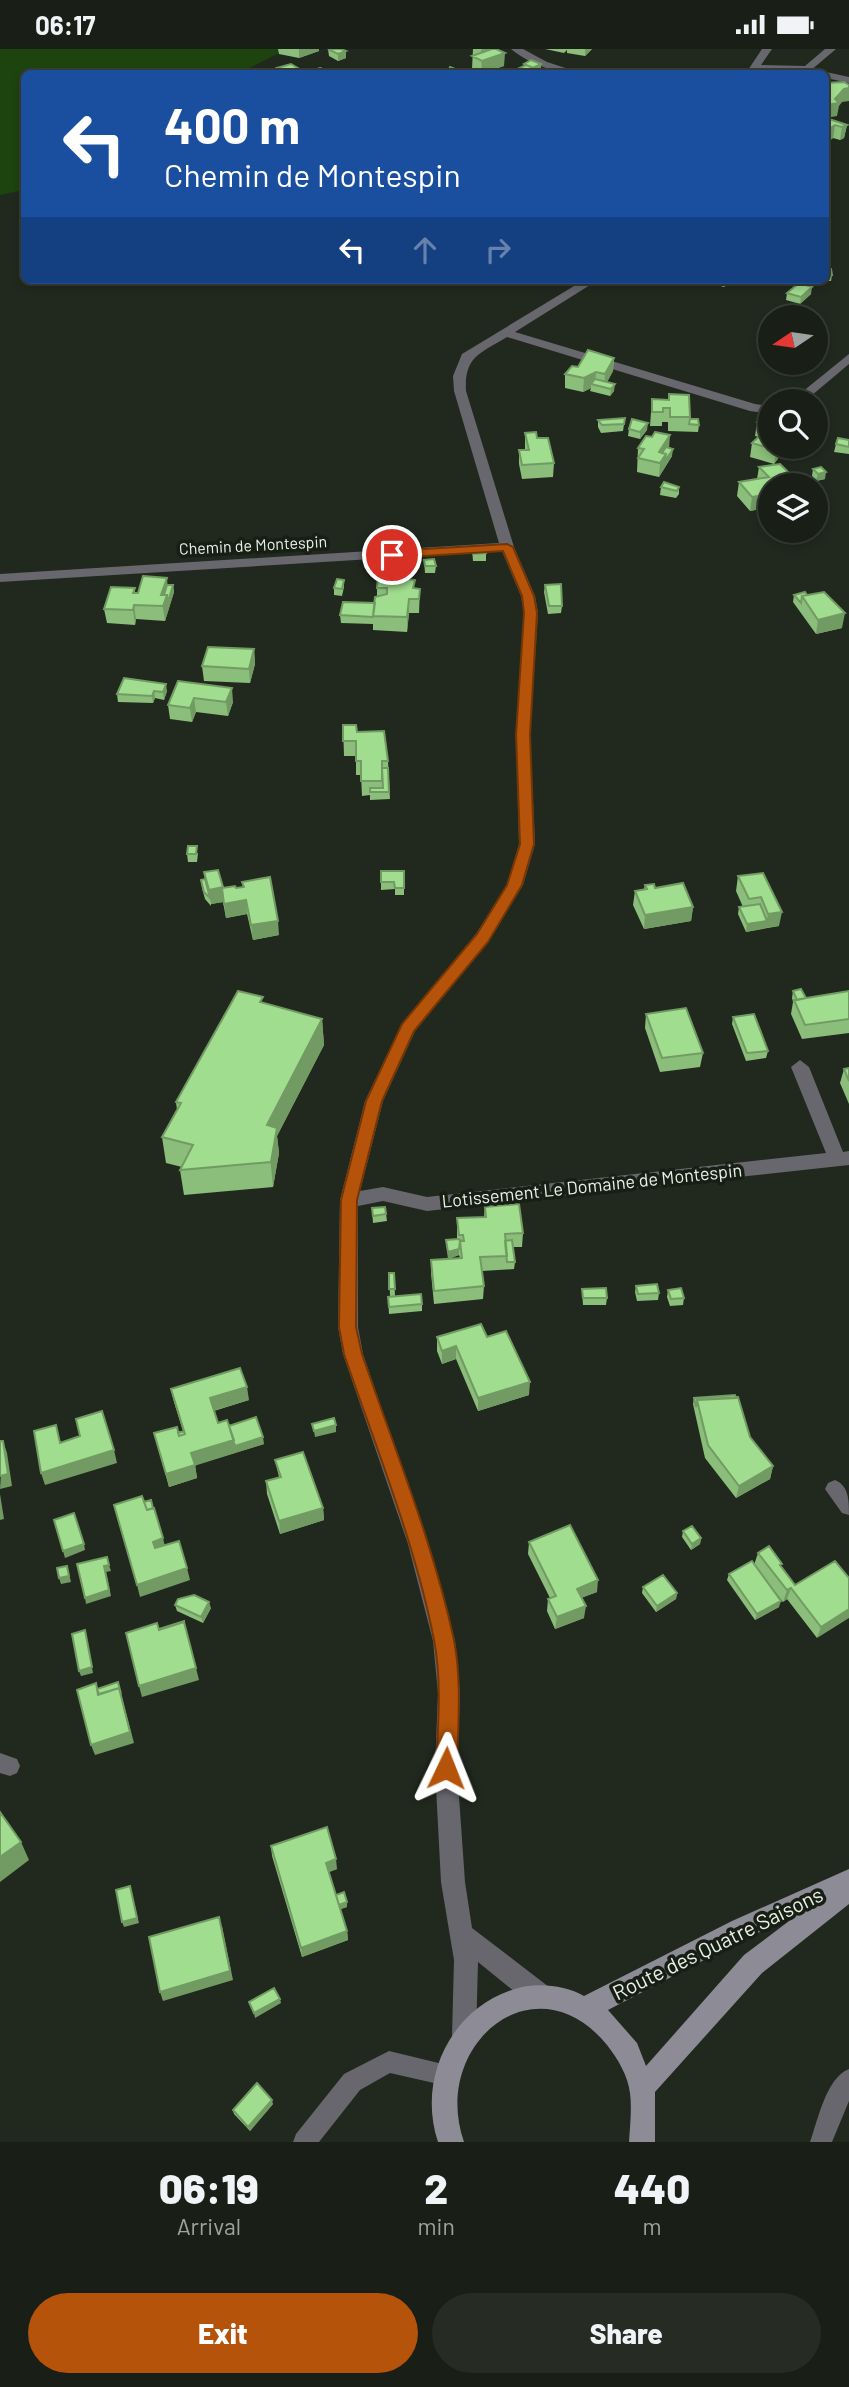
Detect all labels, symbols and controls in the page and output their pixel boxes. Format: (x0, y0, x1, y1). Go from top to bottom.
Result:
text: 06:17 (35, 9, 95, 40)
text: 400 m (164, 95, 300, 154)
icon: left (49, 98, 140, 189)
text: Chemin de Montespin (164, 155, 461, 193)
icon: left (333, 231, 371, 269)
icon: ahead (406, 231, 444, 269)
icon: right (479, 231, 517, 269)
north arrow (758, 305, 828, 375)
map controls (758, 305, 828, 543)
button: search (758, 389, 828, 459)
button: layers (758, 473, 828, 543)
pin (362, 525, 422, 585)
street label: Chemin de Montespin (178, 531, 328, 558)
icon: arrive (373, 536, 411, 574)
street label: Lotissement Le Domaine de Montespin (441, 1158, 743, 1212)
position arrow (409, 1731, 483, 1805)
street label: Route des Quatre Saisons (608, 1881, 827, 2004)
text: 06:19 (159, 2162, 259, 2212)
text: 2 (424, 2162, 448, 2212)
text: 440 (614, 2162, 690, 2212)
text: Arrival (177, 2212, 241, 2240)
text: min (418, 2212, 455, 2240)
text: m (642, 2212, 661, 2240)
button: Exit (28, 2293, 418, 2373)
button: Share (432, 2293, 821, 2373)

